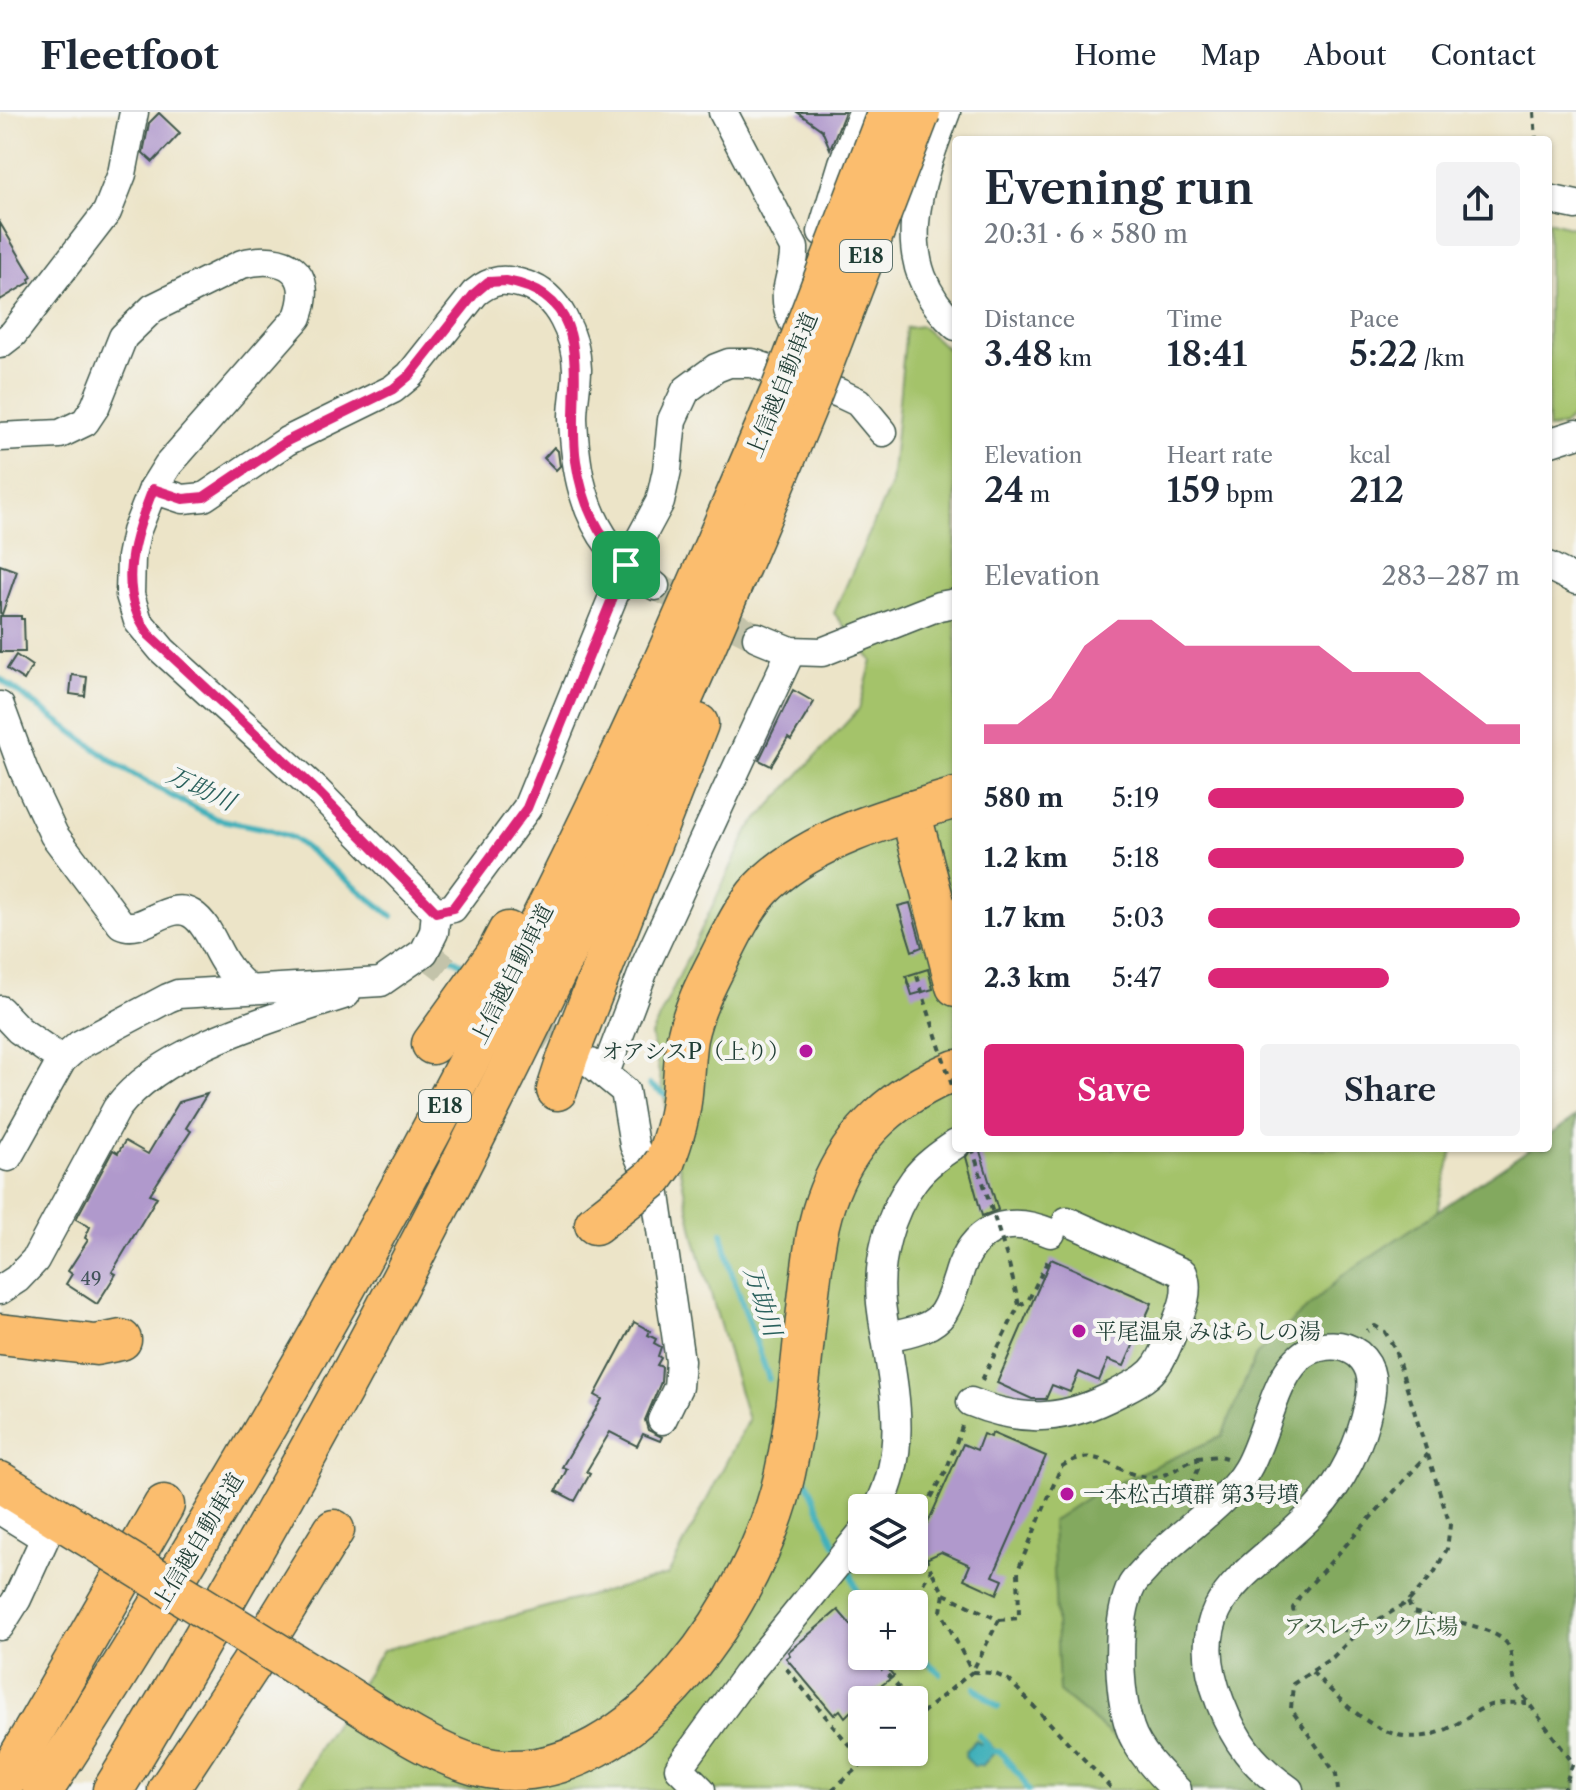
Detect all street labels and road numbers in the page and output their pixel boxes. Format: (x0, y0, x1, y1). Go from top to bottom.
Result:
road number: E18 (840, 240, 892, 272)
street label: 上信越自動車道 (741, 309, 823, 461)
street label: 上信越自動車道 (465, 899, 559, 1049)
road number: E18 (419, 1090, 471, 1122)
street label: 上信越自動車道 (147, 1468, 249, 1614)

